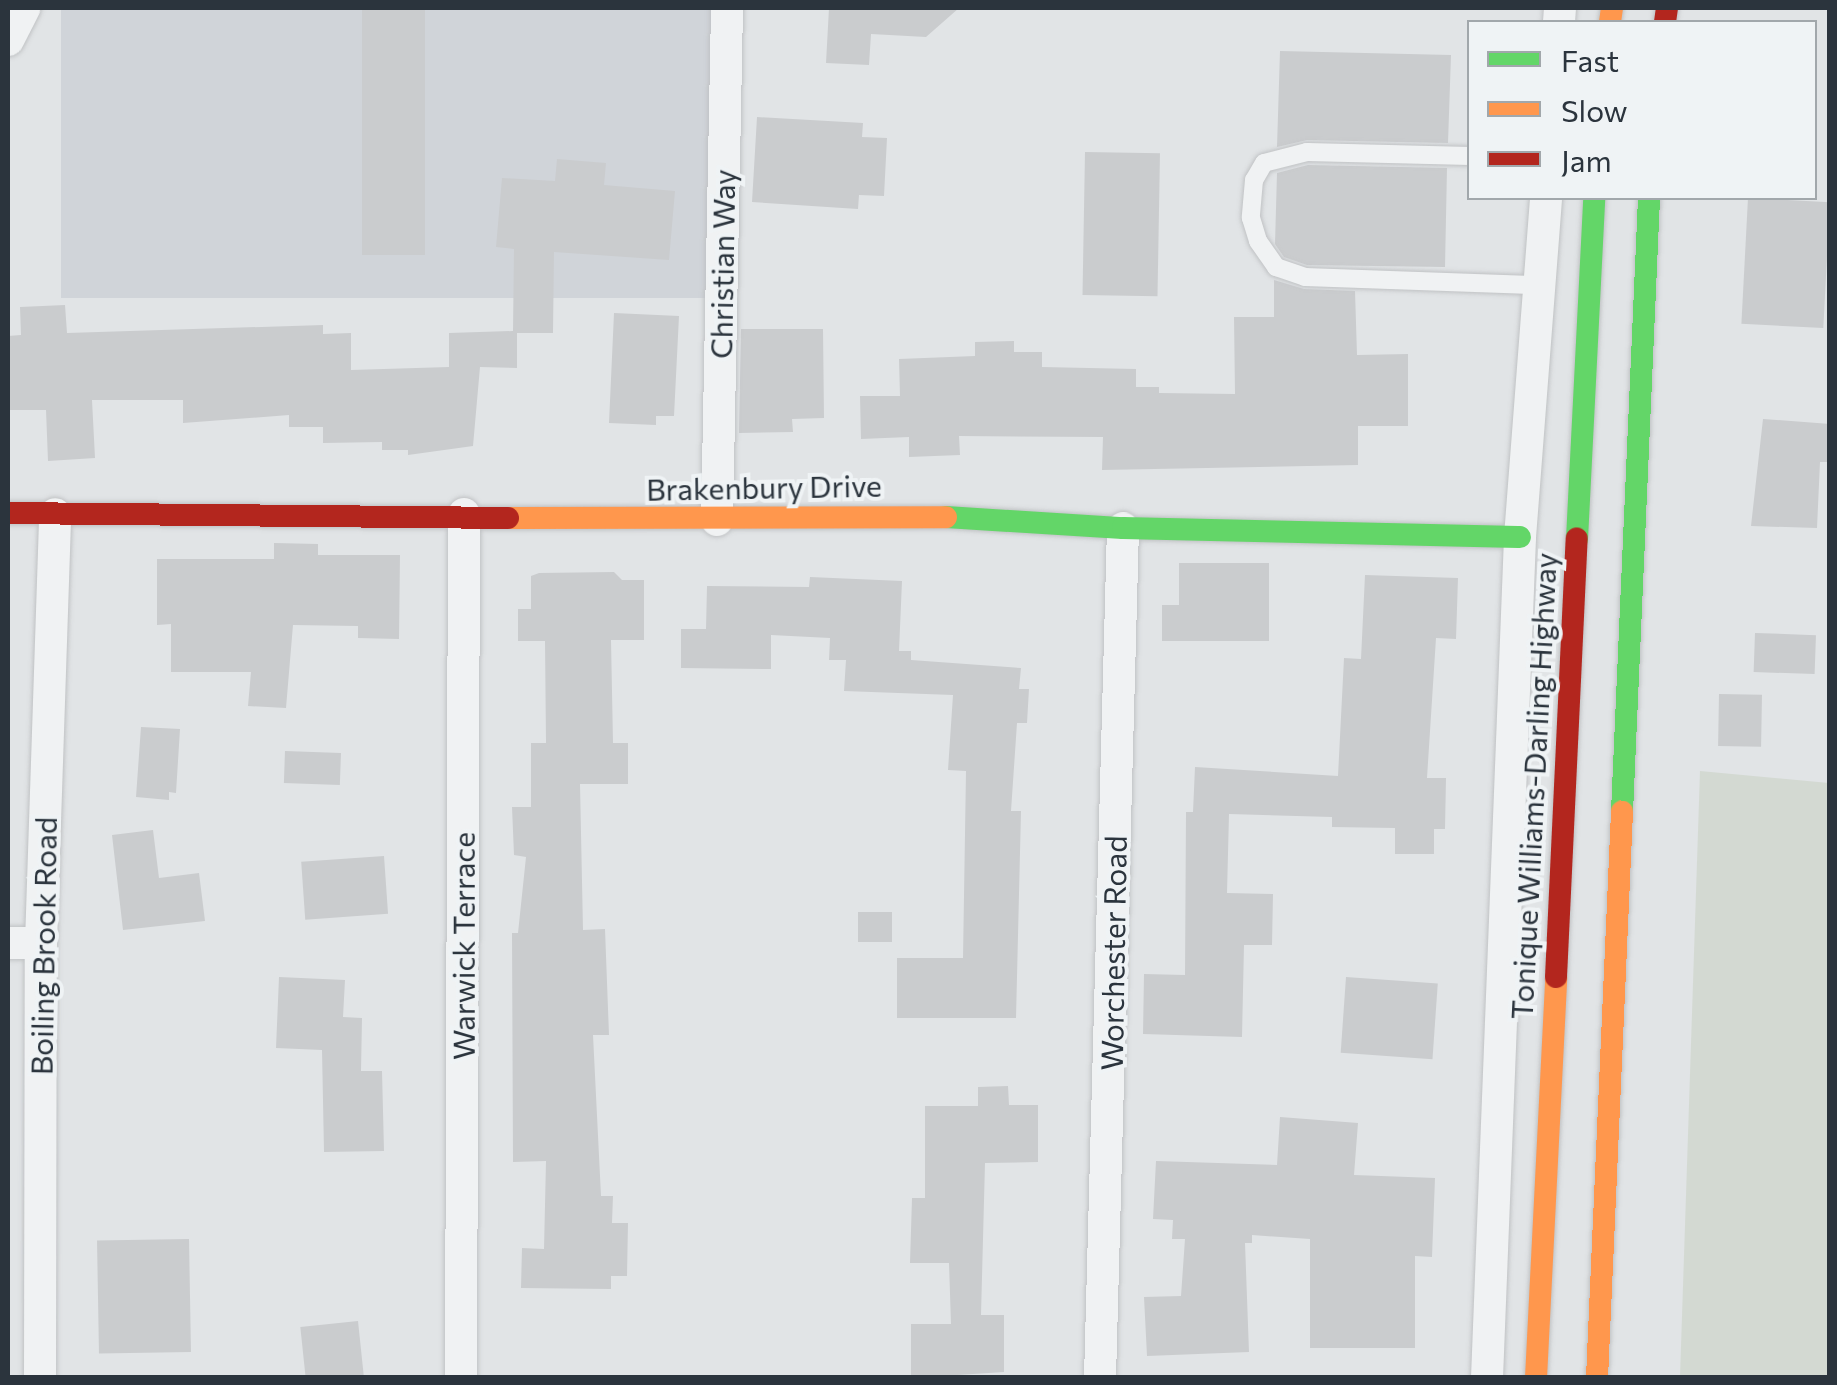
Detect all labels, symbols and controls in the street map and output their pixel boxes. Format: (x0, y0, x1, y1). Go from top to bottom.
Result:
legend (1467, 20, 1817, 200)
text: Fast (1561, 41, 1619, 78)
text: Slow (1561, 91, 1628, 128)
text: Jam (1561, 141, 1612, 178)
street label: Christian Way (702, 169, 742, 359)
street label: Brakenbury Drive (646, 467, 882, 507)
street label: Tonique Williams-Darling Highway (1503, 552, 1563, 1020)
street label: Boiling Brook Road (23, 817, 63, 1075)
street label: Warwick Terrace (445, 832, 481, 1060)
street label: Worchester Road (1093, 835, 1133, 1071)

